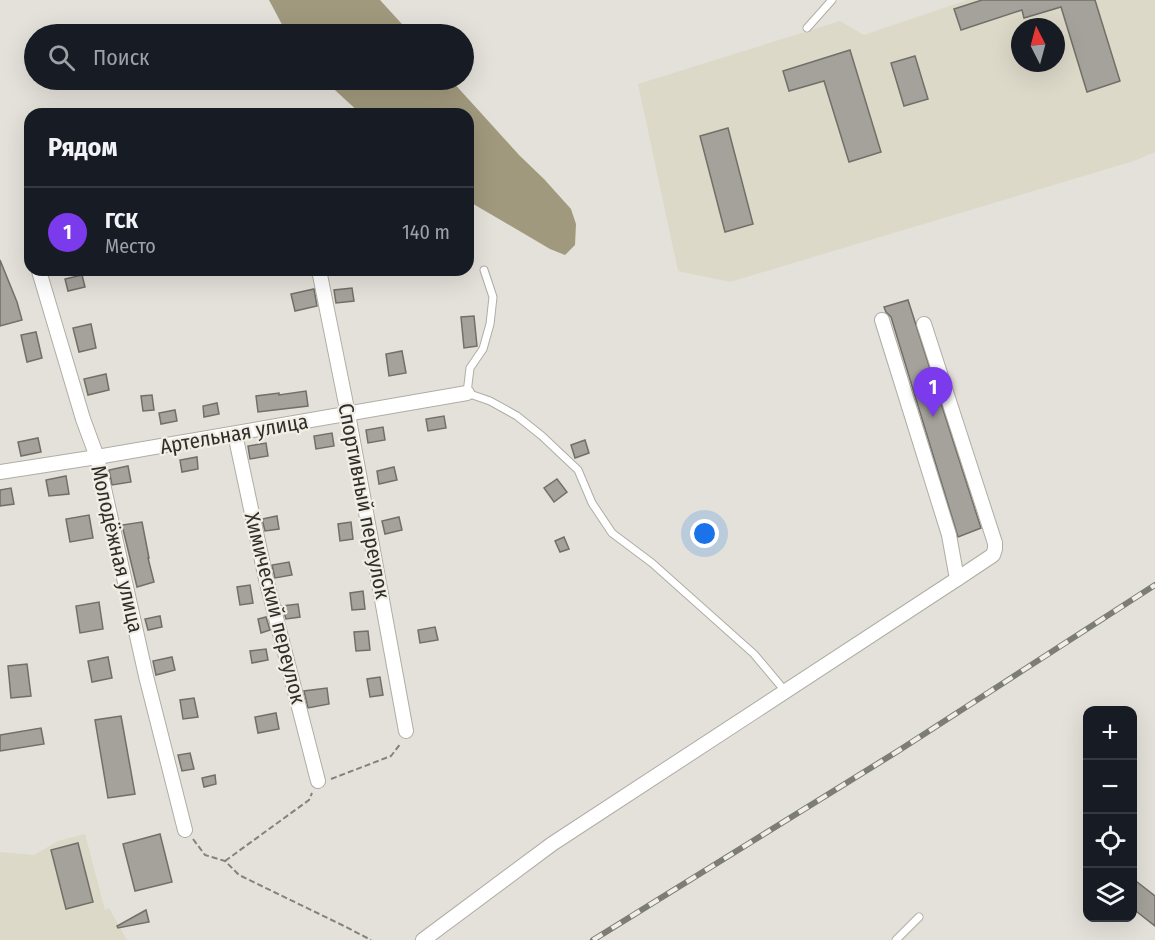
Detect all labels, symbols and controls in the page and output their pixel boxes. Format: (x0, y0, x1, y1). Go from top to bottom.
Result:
north arrow (1011, 18, 1065, 72)
search box (24, 24, 474, 90)
icon: search (45, 41, 78, 74)
text: Поиск (93, 44, 149, 71)
text: Рядом (48, 132, 117, 163)
text: ГСК (105, 207, 138, 234)
text: 1 (63, 220, 72, 244)
text: 140 m (402, 220, 450, 244)
text: Место (105, 234, 156, 258)
pin: 1 (914, 368, 952, 417)
street label: Спортивный переулок (332, 401, 396, 601)
street label: Артельная улица (158, 408, 310, 460)
street label: Молодёжная улица (85, 463, 149, 635)
street label: Химический переулок (239, 510, 311, 707)
your location (690, 519, 719, 548)
map controls (1083, 706, 1137, 922)
button: + (1083, 706, 1137, 760)
button: − (1083, 760, 1137, 814)
button: locate (1083, 814, 1137, 868)
button: layers (1083, 868, 1137, 922)

